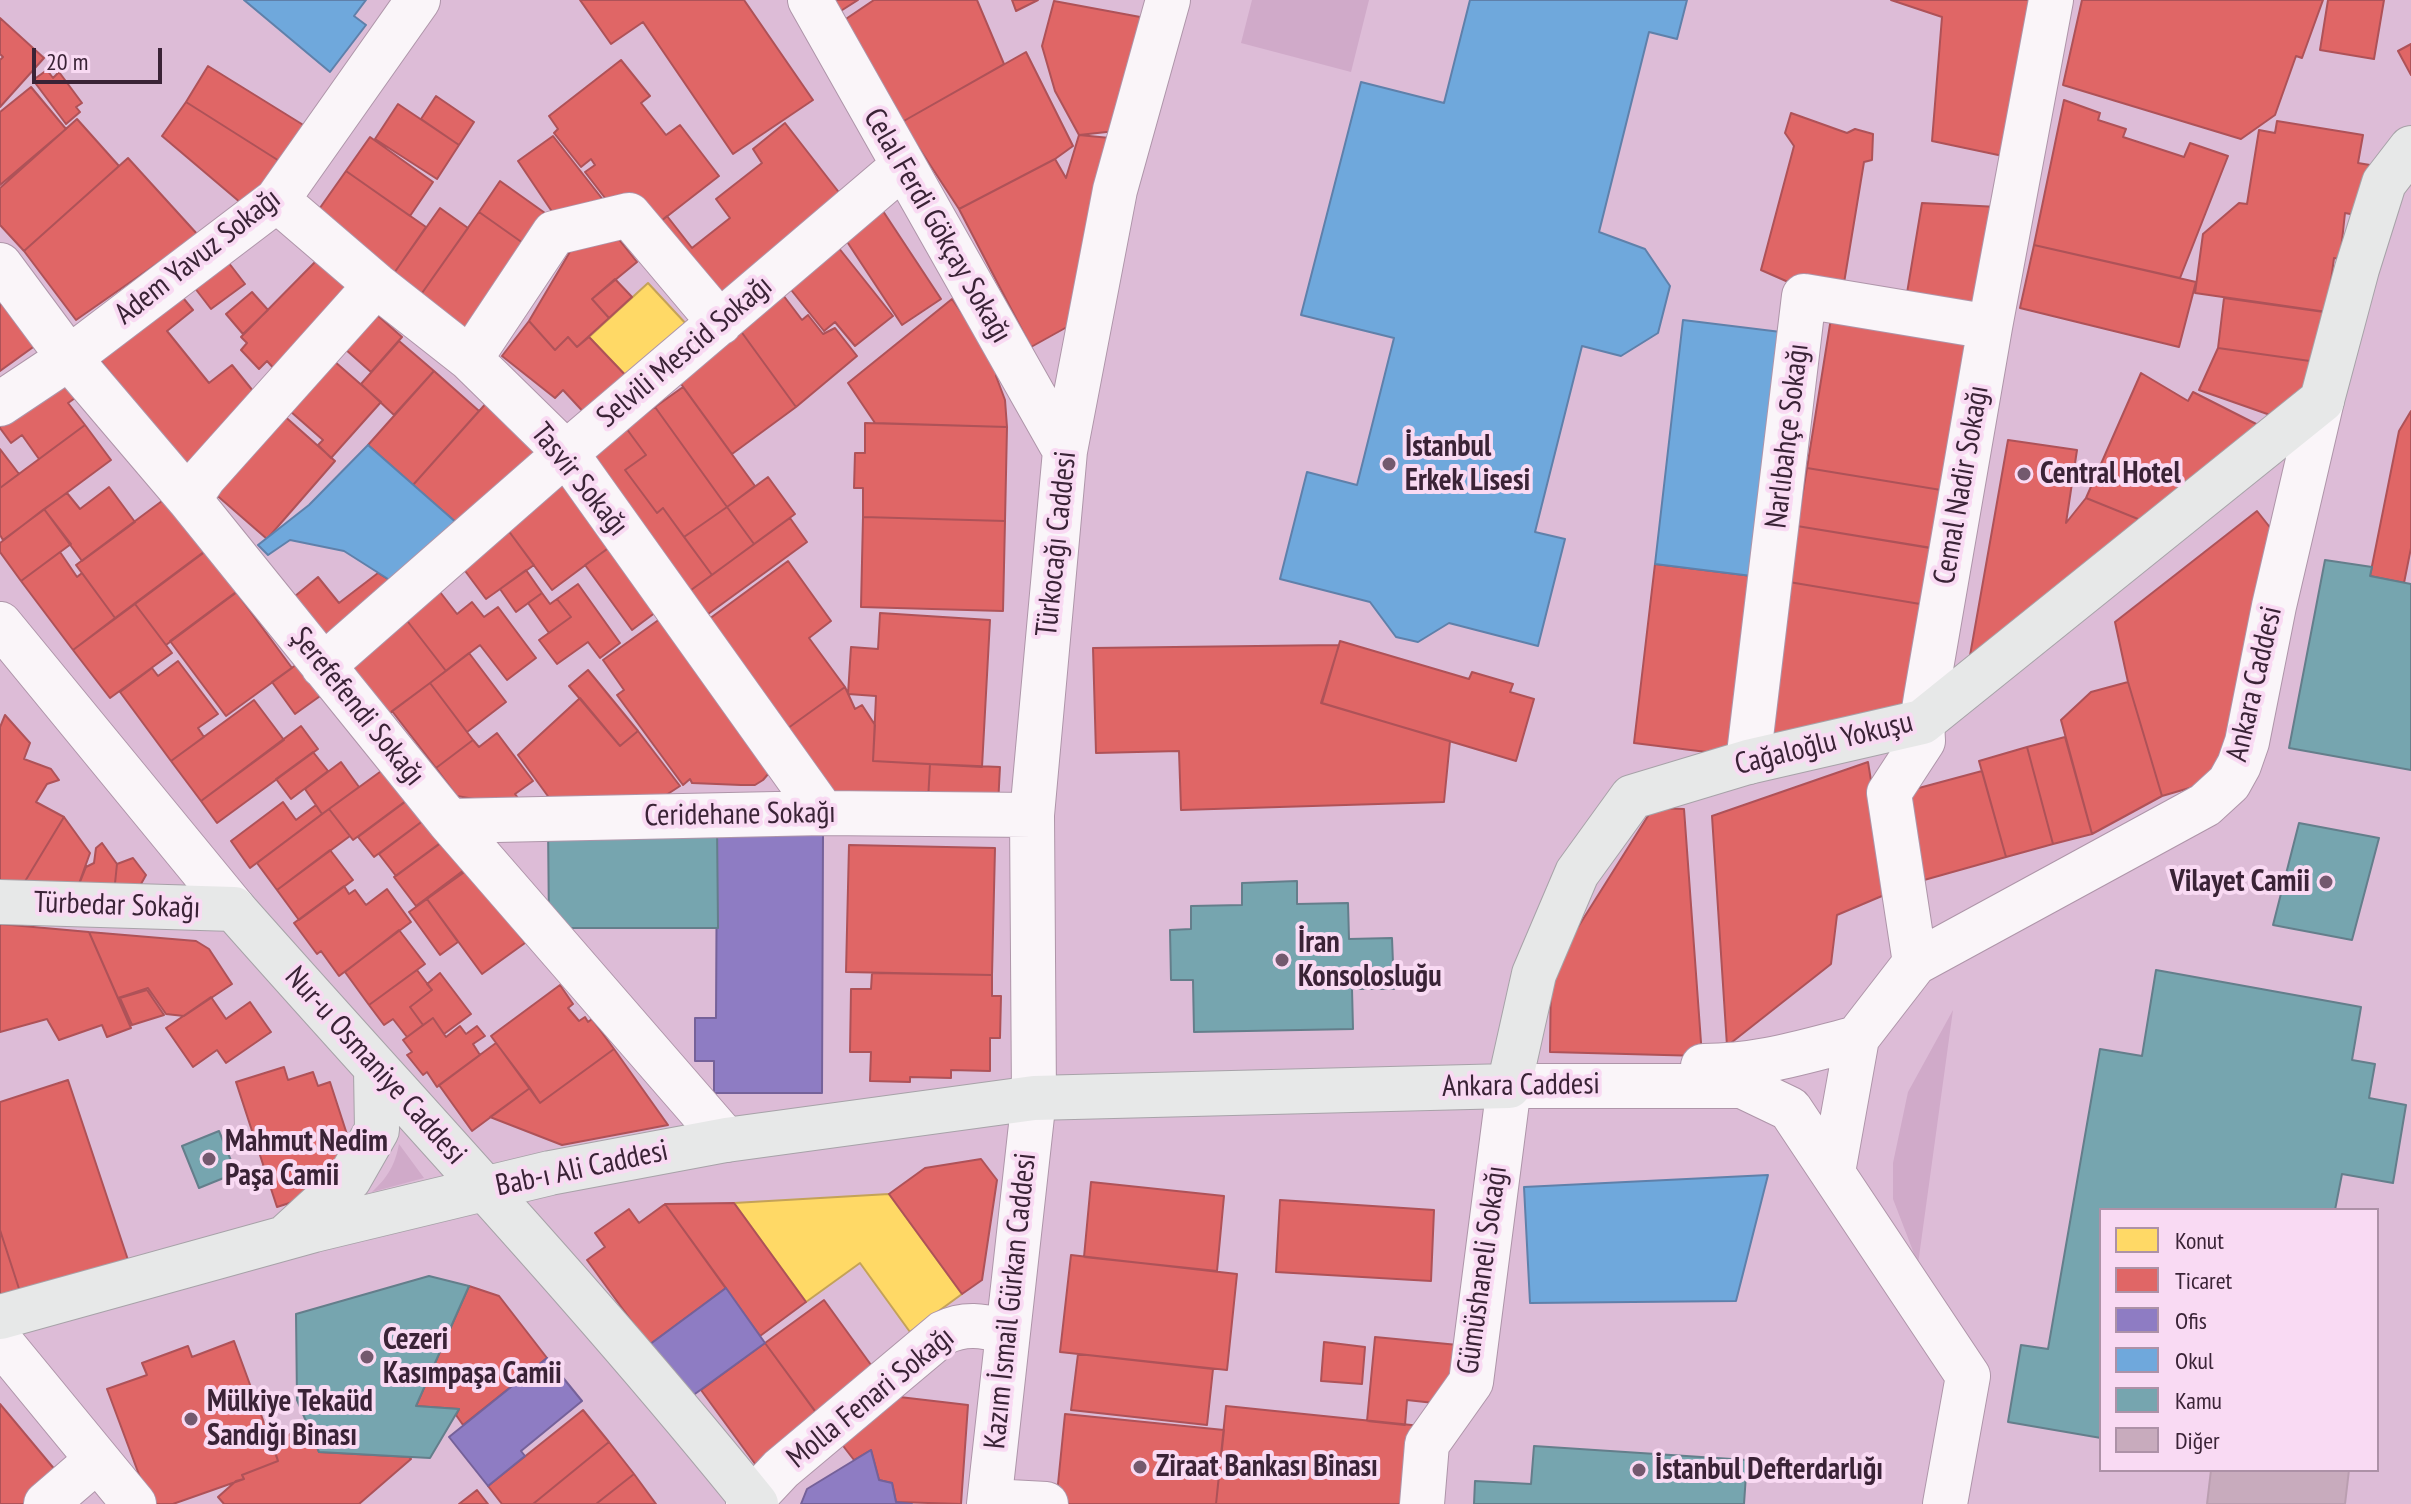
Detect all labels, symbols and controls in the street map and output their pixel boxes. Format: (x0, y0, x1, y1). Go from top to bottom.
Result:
scale bar (36, 32, 166, 82)
text: 20 m (46, 46, 88, 77)
street label: Celal Ferdi Gökçay Sokağı (855, 102, 1019, 350)
street label: Adem Yavuz Sokağı (108, 181, 288, 333)
street label: Selvili Mescid Sokağı (590, 268, 780, 436)
street label: Narlıbahçe Sokağı (1759, 342, 1817, 530)
street label: Cemal Nadir Sokağı (1927, 383, 1997, 587)
street label: Tasvir Sokağı (523, 416, 635, 544)
place label: İstanbul Erkek Lisesi (1405, 429, 1530, 500)
street label: Türkocağı Caddesi (1029, 450, 1085, 638)
marker: İstanbul Erkek Lisesi (1380, 455, 1398, 473)
place label: Central Hotel (2040, 456, 2181, 492)
marker: Central Hotel (2015, 465, 2033, 483)
street label: Ankara Caddesi (2220, 603, 2290, 765)
street label: Şerefefendi Sokağı (282, 620, 432, 794)
street label: Cağaloğlu Yokuşu (1731, 705, 1917, 783)
street label: Ceridehane Sokağı (644, 795, 836, 835)
place label: Vilayet Camii (2170, 864, 2310, 900)
marker: Vilayet Camii (2317, 873, 2335, 891)
street label: Türbedar Sokağı (33, 885, 201, 927)
place label: İran Konsolosluğu (1298, 925, 1442, 996)
marker: İran Konsolosluğu (1273, 951, 1291, 969)
street label: Nur-u Osmaniye Caddesi (277, 960, 473, 1172)
street label: Ankara Caddesi (1442, 1067, 1600, 1105)
place label: Mahmut Nedim Paşa Camii (225, 1124, 388, 1194)
street label: Bab-ı Ali Caddesi (493, 1133, 671, 1205)
marker: Mahmut Nedim Paşa Camii (200, 1150, 218, 1168)
street label: Kazım İsmail Gürkan Caddesi (978, 1151, 1044, 1451)
street label: Gümüshaneli Sokağı (1451, 1164, 1515, 1376)
legend (2099, 1208, 2379, 1472)
text: Konut (2175, 1225, 2224, 1256)
text: Ticaret (2175, 1265, 2232, 1296)
text: Ofis (2175, 1305, 2207, 1336)
street label: Molla Fenari Sokağı (780, 1320, 962, 1476)
place label: Cezeri Kasımpaşa Camii (383, 1322, 562, 1392)
text: Okul (2175, 1345, 2214, 1376)
marker: Cezeri Kasımpaşa Camii (358, 1348, 376, 1366)
place label: Mülkiye Tekaüd Sandığı Binası (207, 1384, 373, 1454)
text: Kamu (2175, 1385, 2222, 1416)
marker: Mülkiye Tekaüd Sandığı Binası (182, 1410, 200, 1428)
text: Diğer (2175, 1425, 2220, 1456)
place label: Ziraat Bankası Binası (1156, 1449, 1378, 1485)
place label: İstanbul Defterdarlığı (1655, 1452, 1883, 1488)
marker: Ziraat Bankası Binası (1131, 1458, 1149, 1476)
marker: İstanbul Defterdarlığı (1630, 1461, 1648, 1479)

